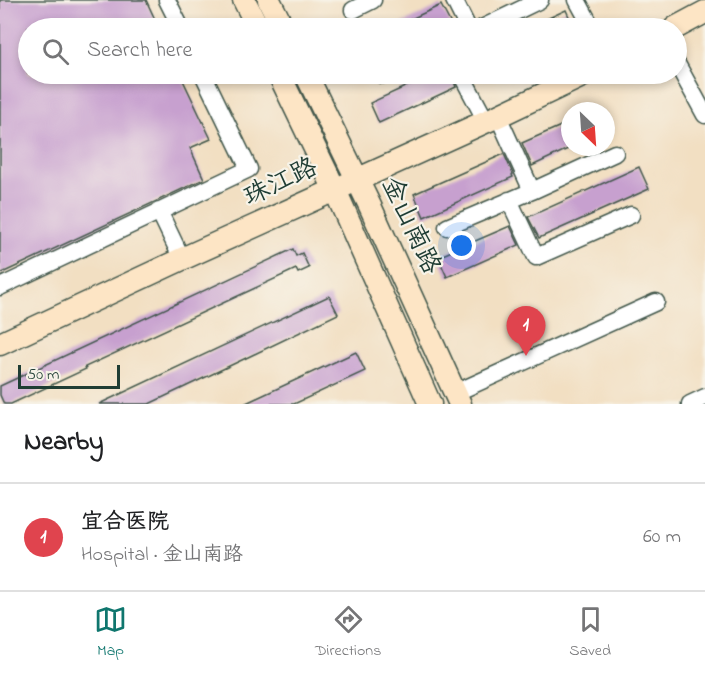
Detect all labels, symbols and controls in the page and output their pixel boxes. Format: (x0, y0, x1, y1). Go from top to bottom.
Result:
search box (18, 18, 687, 84)
icon: search (39, 35, 72, 68)
text: Search here (87, 35, 192, 67)
north arrow (561, 102, 615, 156)
street label: 珠江路 (238, 149, 324, 217)
street label: 金山南路 (371, 171, 449, 281)
your location (447, 231, 476, 260)
pin: 1 (506, 306, 546, 356)
scale bar (18, 362, 120, 390)
text: 50 m (27, 363, 59, 387)
text: Nearby (24, 424, 103, 462)
text: 宜合医院 (81, 507, 169, 539)
text: 1 (40, 523, 47, 552)
text: 60 m (643, 523, 681, 552)
text: Hospital · 金山南路 (81, 541, 243, 570)
tab: Map (94, 603, 127, 663)
tab: Directions (315, 603, 381, 663)
tab: Saved (569, 603, 611, 663)

